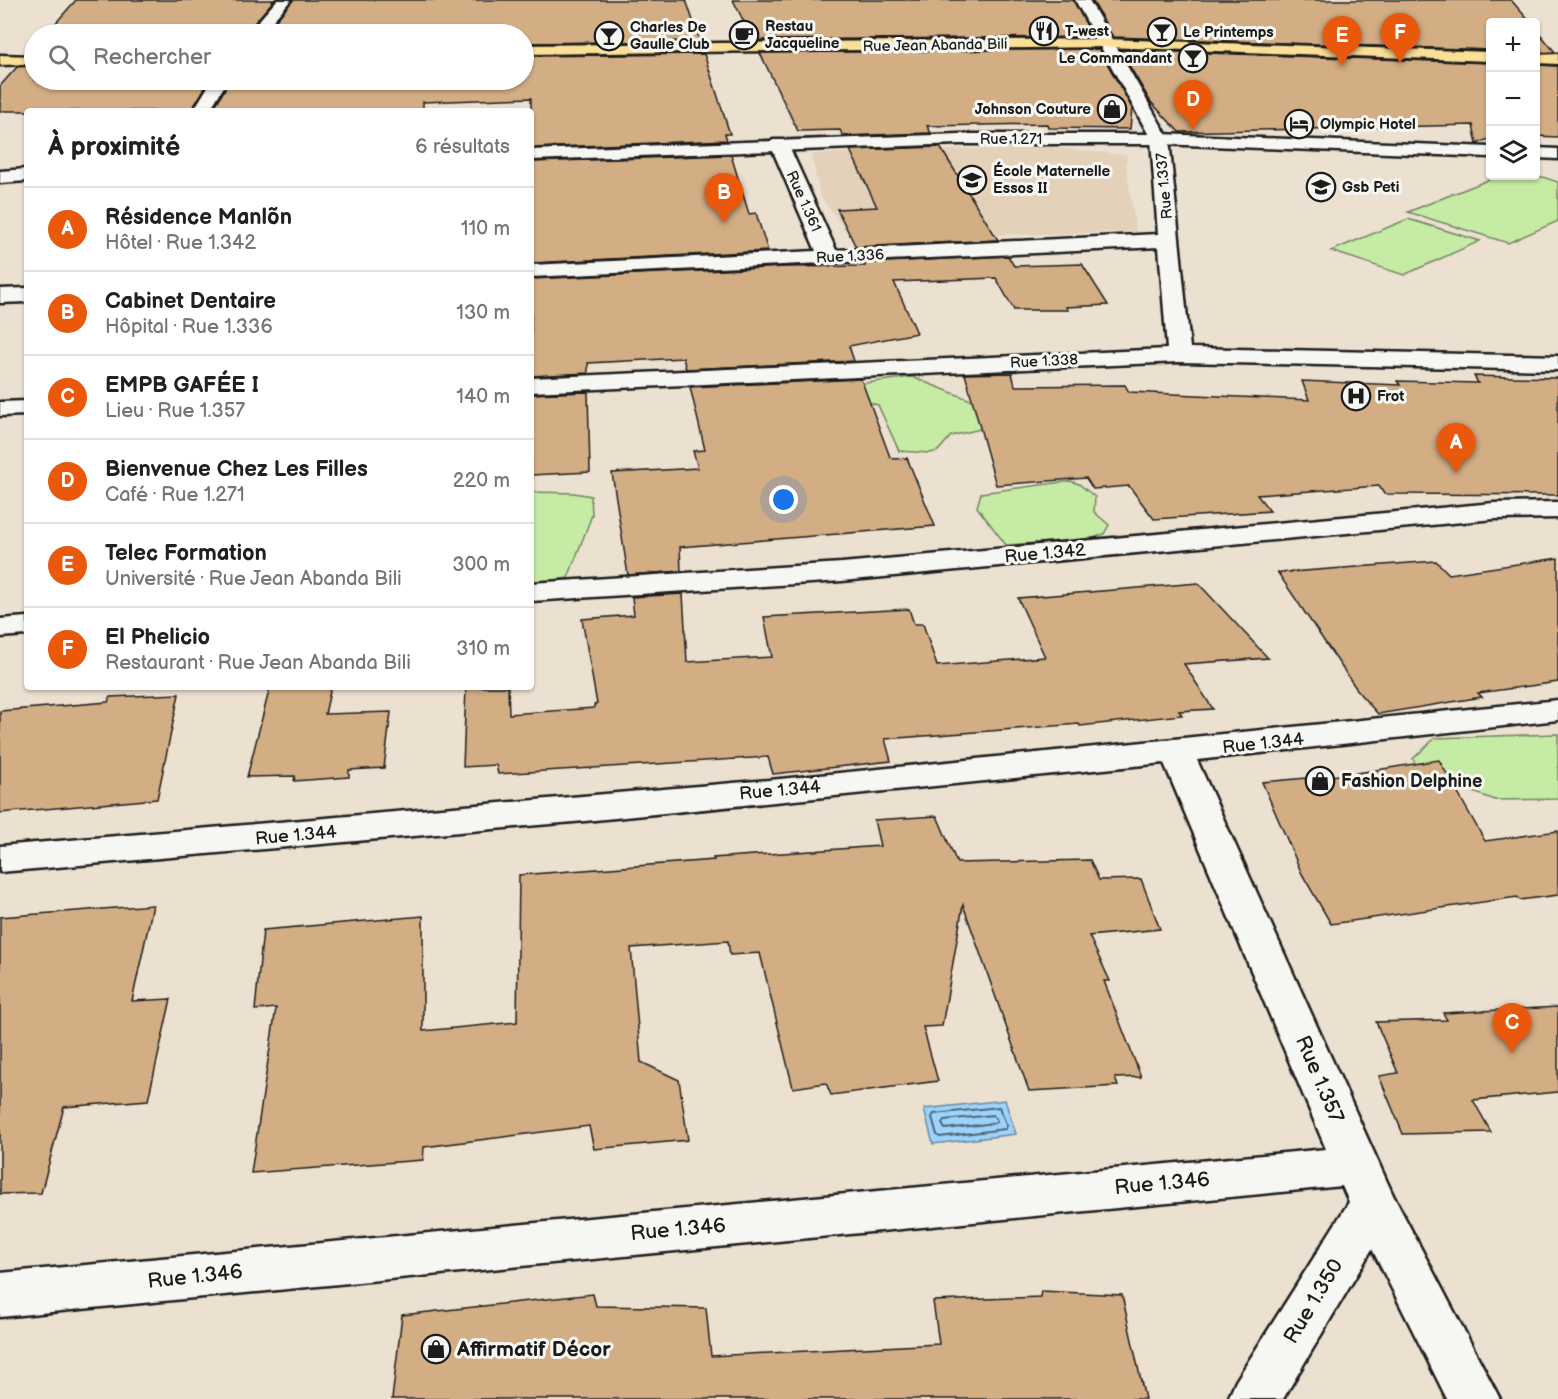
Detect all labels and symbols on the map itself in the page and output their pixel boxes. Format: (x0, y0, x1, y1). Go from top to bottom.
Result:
pin: F (1380, 14, 1420, 63)
restaurant icon: T-west (1028, 15, 1060, 47)
bar icon: Le Printemps (1146, 16, 1178, 48)
pin: E (1322, 16, 1362, 66)
place label: Restau Jacqueline (765, 17, 840, 53)
place label: Charles De Gaulle Club (630, 18, 710, 54)
cafe icon: Restau Jacqueline (728, 19, 760, 51)
bar icon: Charles De Gaulle Club (593, 20, 625, 52)
place label: T-west (1065, 22, 1109, 41)
place label: Le Printemps (1183, 23, 1274, 42)
street label: Rue Jean Abanda Bili (862, 35, 1008, 56)
bar icon: Le Commandant (1177, 42, 1209, 74)
place label: Le Commandant (1058, 49, 1172, 68)
pin: D (1174, 80, 1212, 130)
shop icon: Johnson Couture (1096, 93, 1128, 125)
place label: Johnson Couture (975, 100, 1091, 119)
hotel icon: Olympic Hotel (1283, 108, 1315, 140)
place label: Olympic Hotel (1320, 115, 1416, 134)
street label: Rue 1.271 (980, 130, 1042, 149)
street label: Rue 1.337 (1152, 151, 1177, 220)
place label: École Maternelle Essos II (993, 161, 1110, 198)
school or university icon: École Maternelle Essos II (956, 164, 988, 196)
street label: Rue 1.361 (782, 168, 825, 235)
school or university icon: Gsb Peti (1305, 171, 1337, 203)
pin: B (704, 174, 744, 223)
place label: Gsb Peti (1342, 178, 1399, 197)
street label: Rue 1.336 (815, 245, 885, 268)
street label: Rue 1.338 (1010, 350, 1079, 373)
hospital icon: Frot (1340, 380, 1372, 412)
place label: Frot (1377, 387, 1404, 406)
pin: A (1436, 424, 1476, 473)
your location (769, 485, 798, 514)
street label: Rue 1.342 (1004, 539, 1087, 568)
street label: Rue 1.344 (1221, 729, 1305, 758)
shop icon: Fashion Delphine (1304, 765, 1336, 797)
place label: Fashion Delphine (1341, 771, 1482, 792)
street label: Rue 1.344 (738, 776, 822, 805)
street label: Rue 1.344 (254, 821, 338, 850)
pin: C (1492, 1004, 1532, 1053)
street label: Rue 1.357 (1290, 1032, 1349, 1127)
street label: Rue 1.346 (1113, 1167, 1211, 1200)
street label: Rue 1.346 (629, 1213, 727, 1246)
street label: Rue 1.350 (1278, 1254, 1348, 1348)
street label: Rue 1.346 (146, 1259, 244, 1294)
shop icon: Affirmatif Décor (420, 1333, 452, 1365)
place label: Affirmatif Décor (456, 1337, 611, 1362)

